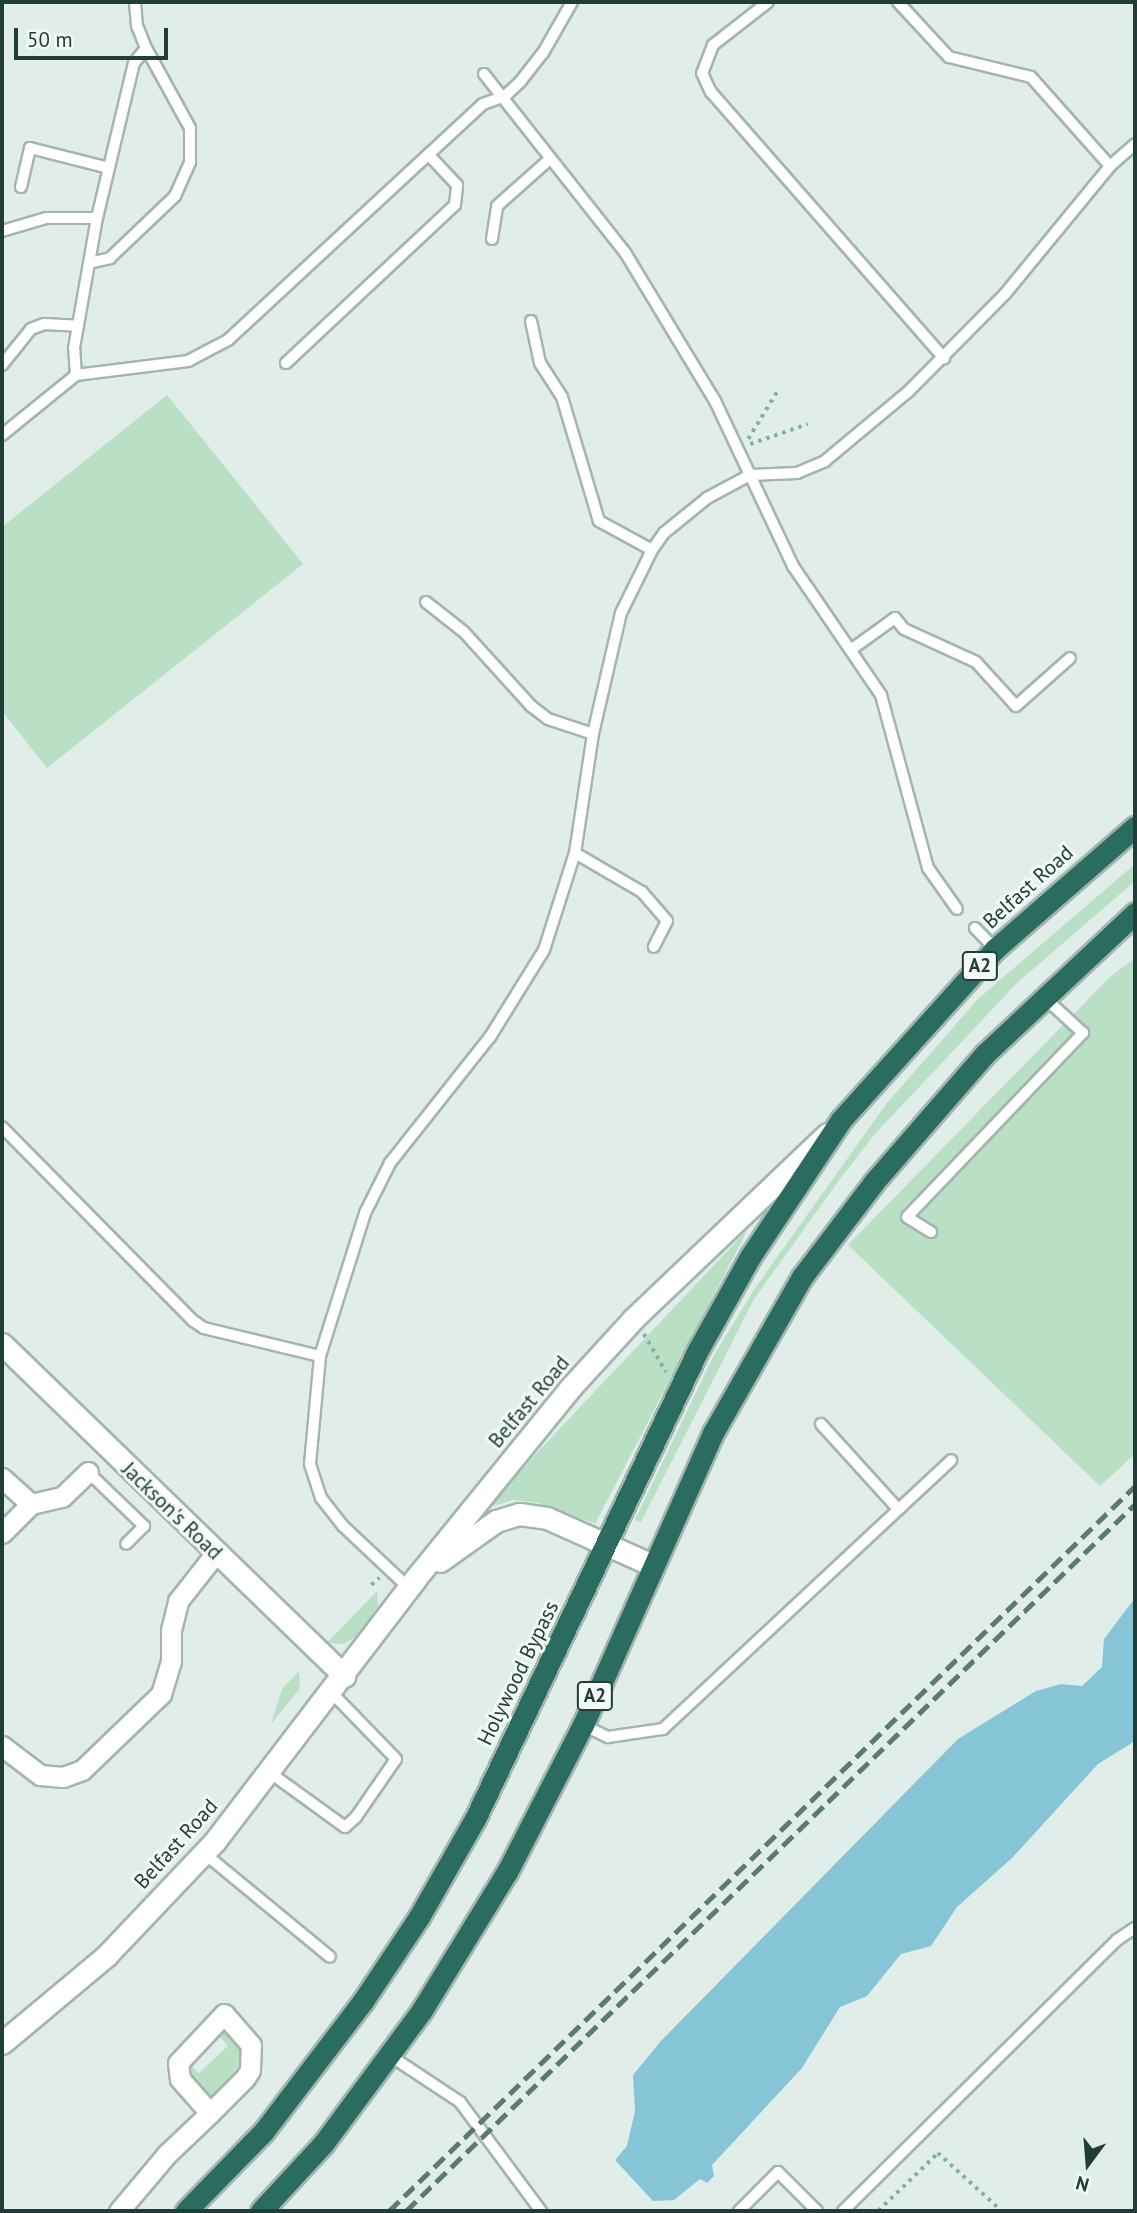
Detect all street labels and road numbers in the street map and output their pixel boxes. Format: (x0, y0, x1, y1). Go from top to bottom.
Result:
street label: Belfast Road (978, 840, 1078, 934)
road number: A2 (961, 950, 999, 982)
street label: Belfast Road (483, 1351, 575, 1453)
street label: Jackson's Road (117, 1457, 227, 1565)
street label: Holywood Bypass (472, 1597, 564, 1749)
road number: A2 (576, 1680, 614, 1712)
street label: Belfast Road (129, 1794, 223, 1894)

